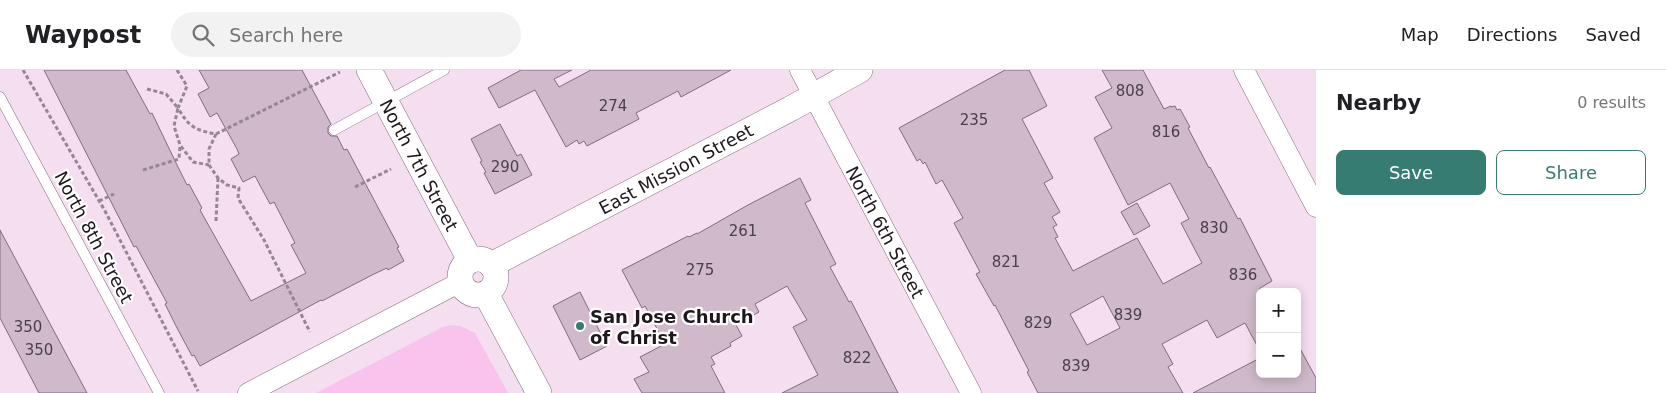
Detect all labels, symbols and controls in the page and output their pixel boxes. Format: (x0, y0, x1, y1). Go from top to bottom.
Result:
search box (171, 12, 521, 57)
text: Waypost (25, 21, 141, 49)
icon: search (189, 21, 217, 49)
text: Search here (229, 24, 343, 46)
text: Map (1401, 24, 1439, 45)
text: Directions (1467, 24, 1557, 45)
text: Saved (1585, 24, 1641, 45)
house number: 808 (1116, 82, 1144, 100)
text: Nearby (1336, 91, 1421, 115)
text: 0 results (1577, 93, 1646, 112)
street label: North 7th Street (375, 95, 463, 235)
house number: 274 (599, 97, 627, 115)
house number: 235 (960, 111, 988, 129)
street label: East Mission Street (595, 119, 757, 219)
house number: 816 (1152, 123, 1180, 141)
button: Save (1336, 150, 1486, 195)
button: Share (1496, 150, 1646, 195)
house number: 290 (491, 158, 519, 176)
street label: North 6th Street (841, 162, 929, 302)
street label: North 8th Street (50, 167, 138, 307)
house number: 830 (1200, 219, 1228, 237)
house number: 261 (729, 222, 757, 240)
house number: 821 (992, 253, 1020, 271)
house number: 275 (686, 261, 714, 279)
house number: 836 (1229, 266, 1257, 284)
map controls (1256, 288, 1301, 378)
button: + (1256, 288, 1301, 333)
place label: San Jose Church of Christ (590, 306, 754, 348)
house number: 839 (1114, 306, 1142, 324)
house number: 829 (1024, 314, 1052, 332)
house number: 350 (14, 318, 42, 336)
marker: San Jose Church of Christ (574, 320, 586, 332)
button: − (1256, 333, 1301, 378)
house number: 350 (25, 341, 53, 359)
house number: 822 (843, 349, 871, 367)
house number: 839 (1062, 357, 1090, 375)

